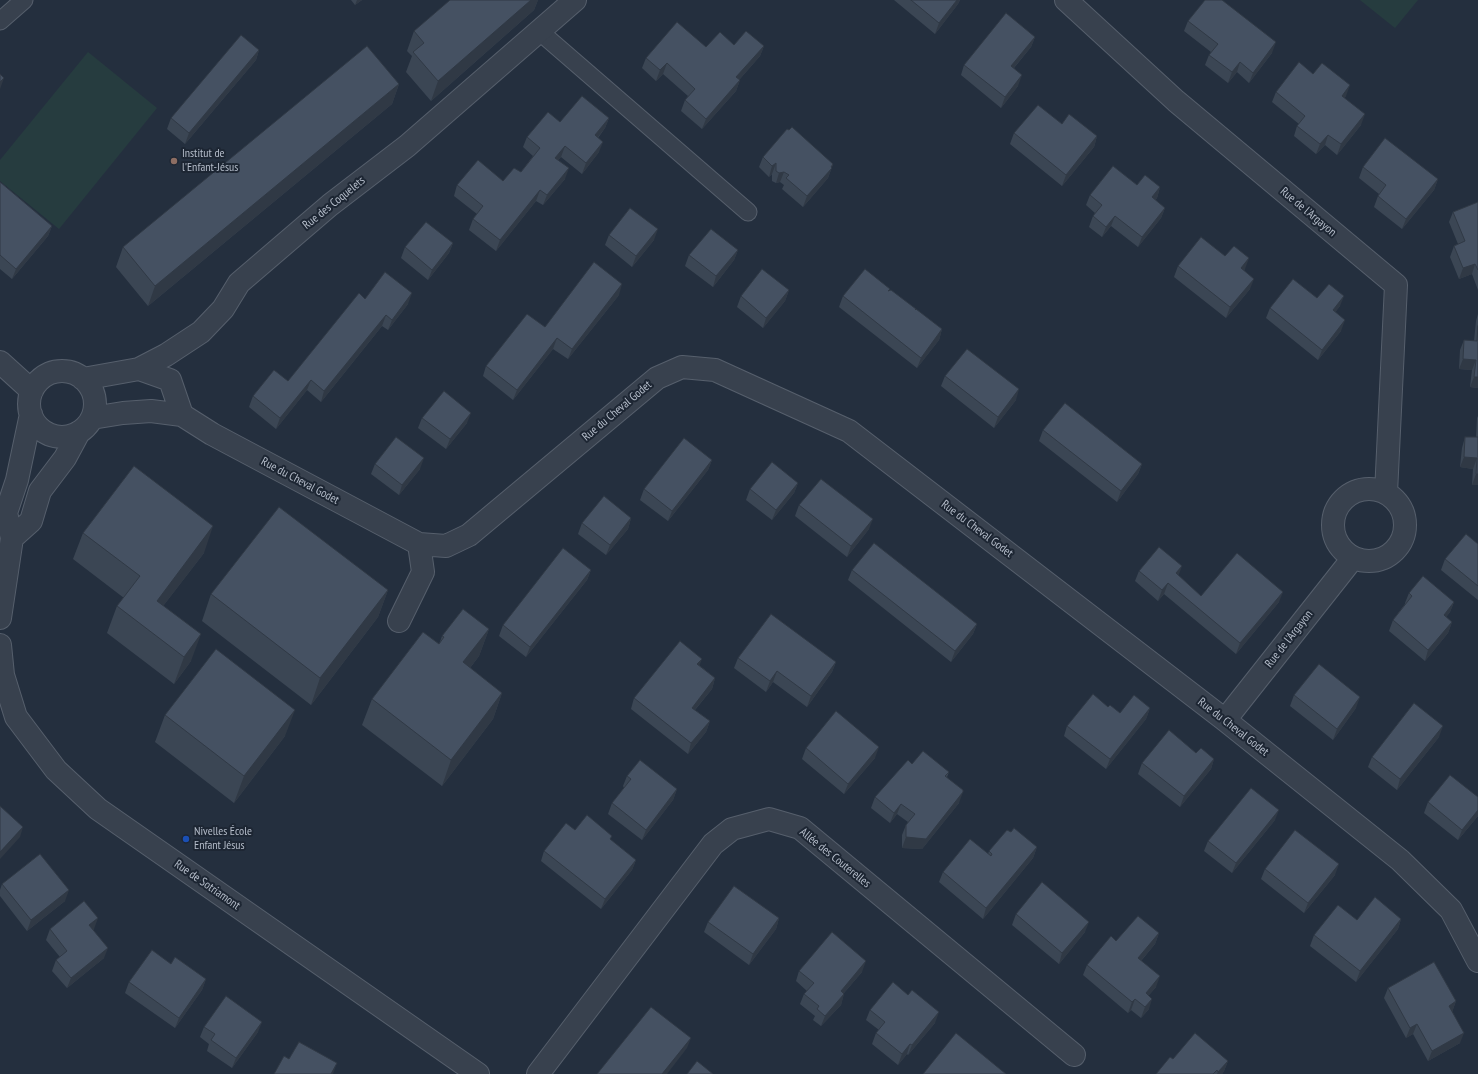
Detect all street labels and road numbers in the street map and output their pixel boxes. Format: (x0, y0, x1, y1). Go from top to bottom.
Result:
street label: Rue des Coquelets (300, 173, 368, 233)
street label: Rue de l'Argayon (1277, 184, 1339, 240)
street label: Rue du Cheval Godet (579, 378, 655, 444)
street label: Rue du Cheval Godet (259, 454, 341, 508)
street label: Rue du Cheval Godet (938, 497, 1016, 561)
street label: Rue de l'Argayon (1262, 607, 1316, 671)
street label: Rue du Cheval Godet (1195, 695, 1271, 759)
street label: Allée des Couterelles (797, 825, 873, 891)
street label: Rue de Sotriamont (171, 857, 243, 913)

